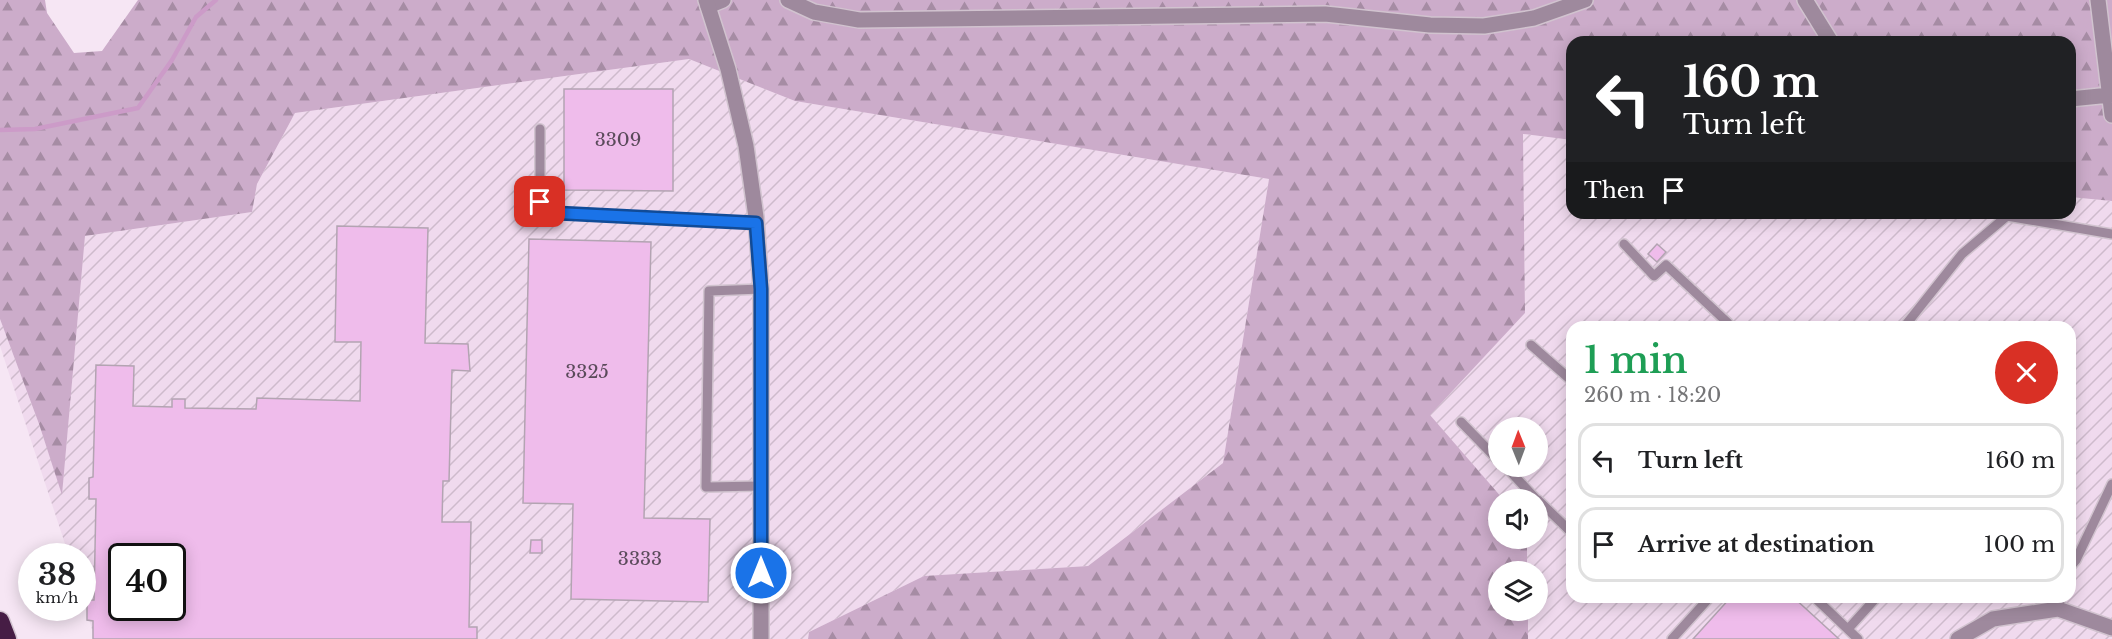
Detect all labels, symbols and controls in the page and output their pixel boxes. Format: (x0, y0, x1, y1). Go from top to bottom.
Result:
text: 160 m (1683, 56, 1819, 108)
icon: left (1584, 60, 1662, 138)
text: Turn left (1683, 108, 1806, 141)
house number: 3309 (595, 129, 641, 151)
icon: arrive (1657, 174, 1690, 207)
pin (514, 176, 565, 227)
text: Then (1584, 177, 1645, 204)
icon: arrive (523, 185, 556, 218)
text: 1 min (1584, 338, 1688, 383)
button: close (1995, 341, 2058, 404)
house number: 3325 (565, 361, 609, 383)
text: 260 m · 18:20 (1584, 383, 1721, 407)
north arrow (1488, 417, 1548, 477)
map controls (1488, 417, 1548, 621)
icon: left (1587, 444, 1620, 477)
text: Turn left (1638, 447, 1743, 474)
text: 160 m (1985, 447, 2055, 474)
button: sound (1488, 489, 1548, 549)
icon: arrive (1587, 528, 1620, 561)
text: Arrive at destination (1638, 531, 1875, 558)
text: 100 m (1984, 531, 2055, 558)
position arrow (729, 541, 793, 605)
speed limit sign: 40 (108, 543, 186, 621)
house number: 3333 (618, 548, 662, 570)
text: 38 (38, 556, 76, 593)
button: layers (1488, 561, 1548, 621)
text: km/h (36, 588, 78, 607)

